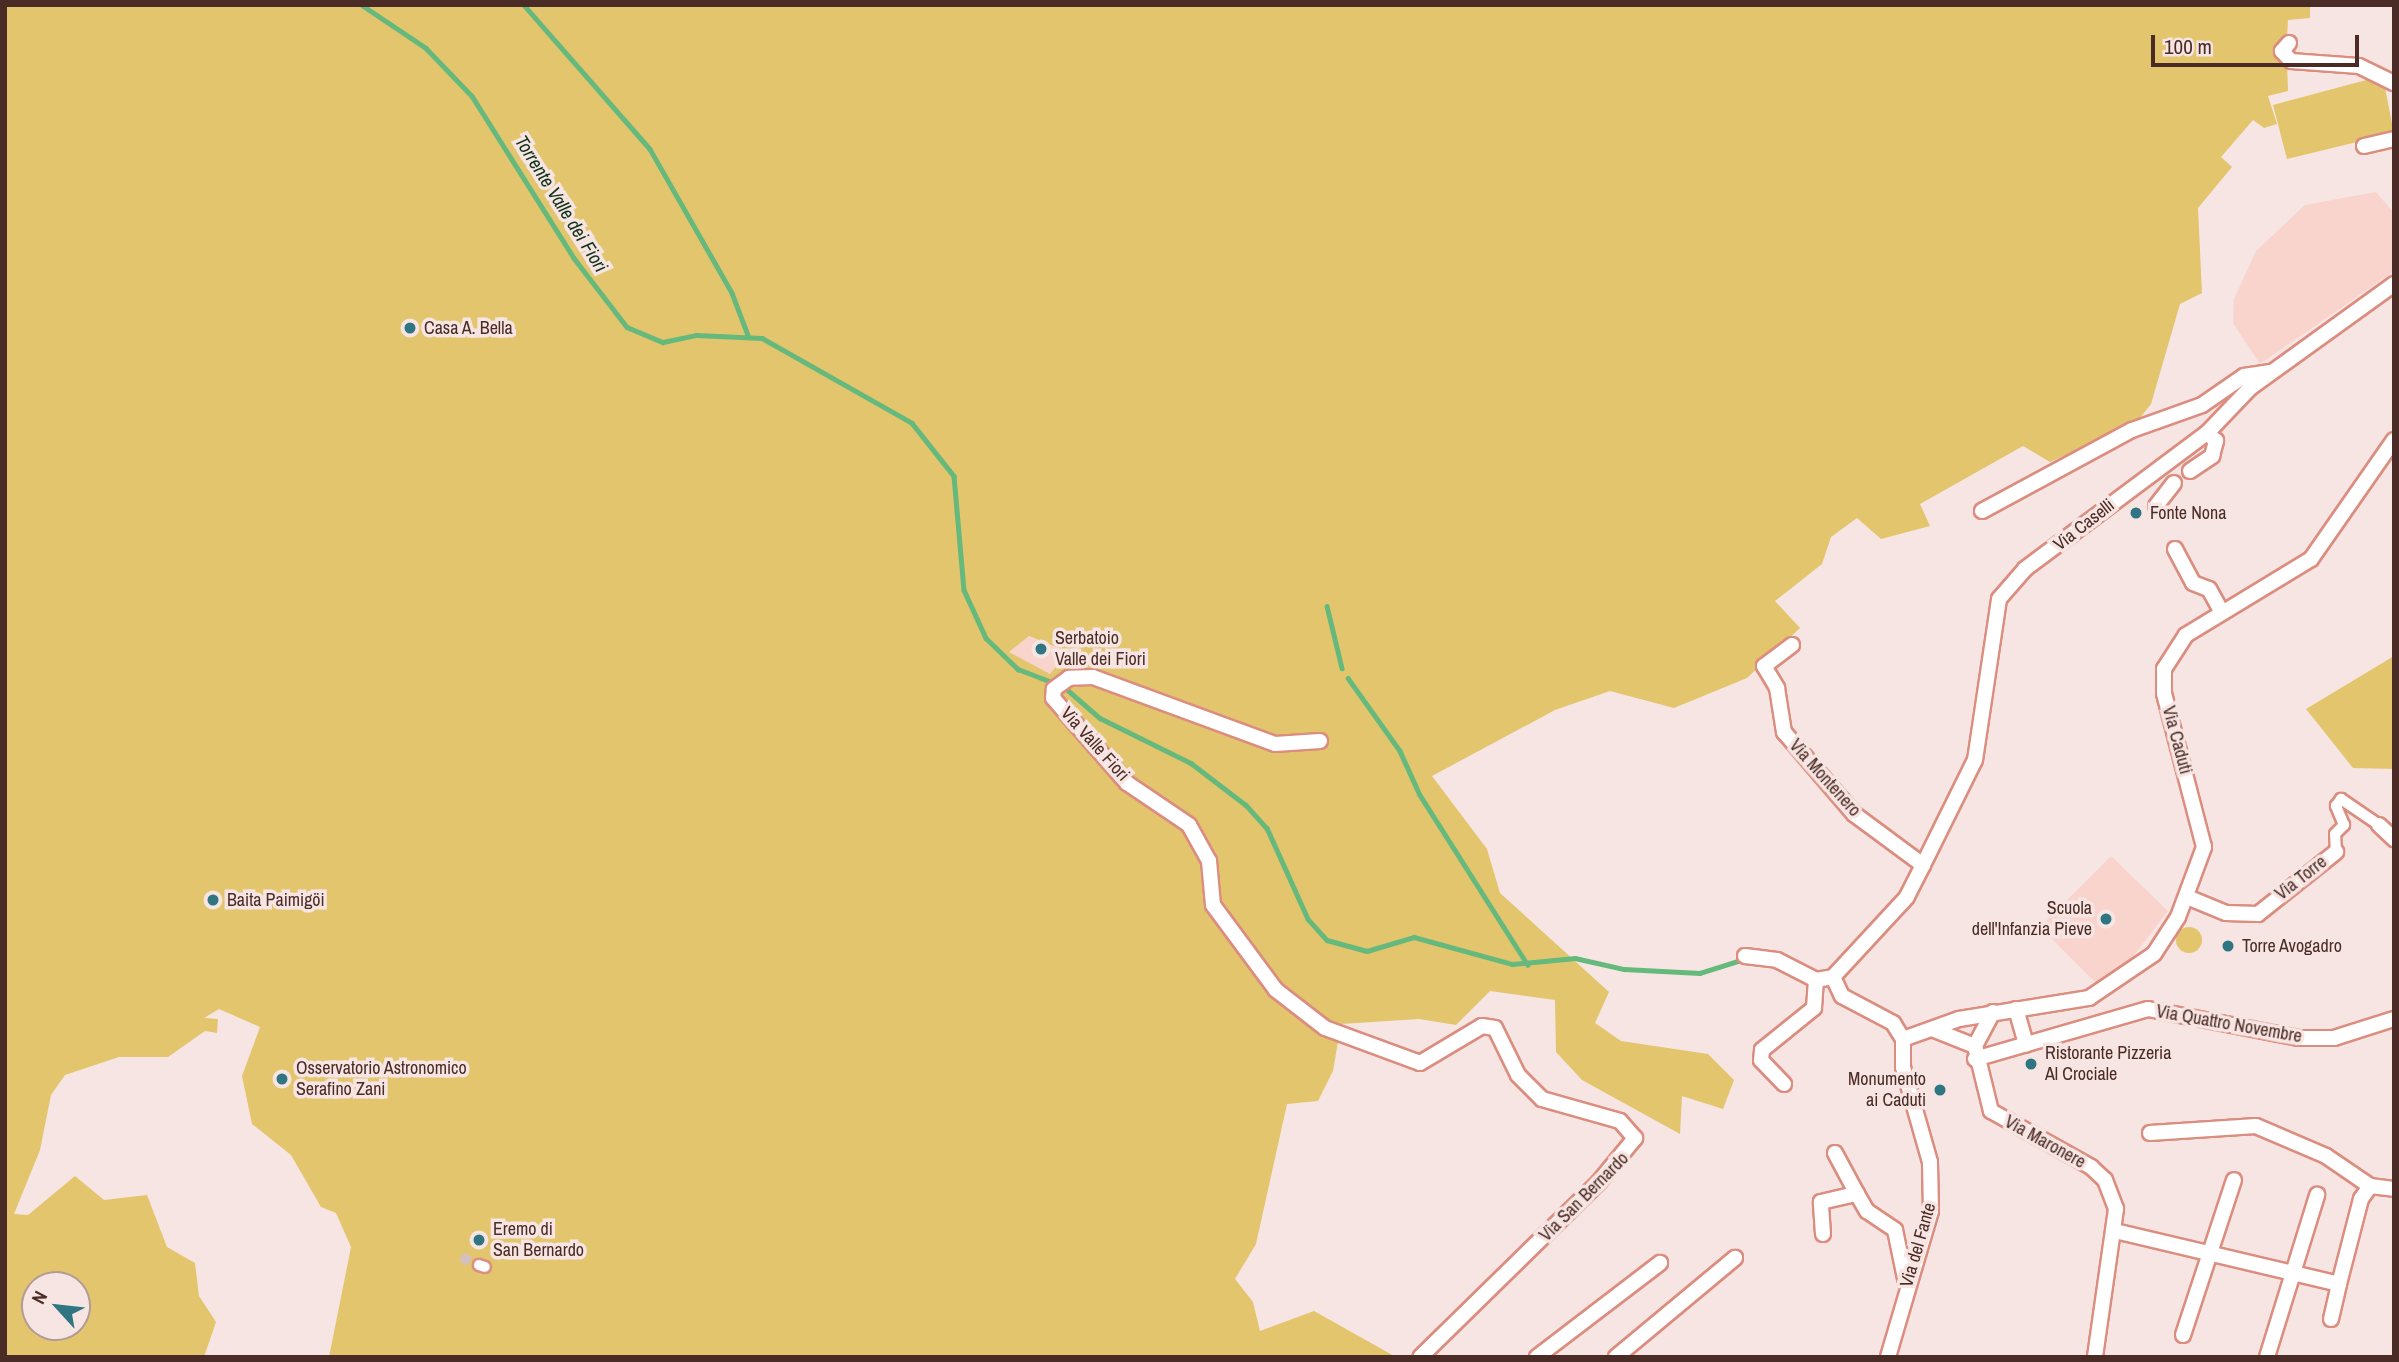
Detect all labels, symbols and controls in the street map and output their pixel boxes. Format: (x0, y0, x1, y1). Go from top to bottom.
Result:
scale bar (2154, 21, 2362, 65)
text: 100 m (2164, 32, 2212, 61)
water label: Torrente Valle dei Fiori (510, 132, 612, 276)
place label: Casa A. Bella (424, 317, 513, 339)
marker: Casa A. Bella (402, 320, 418, 336)
street label: Via Caselli (2049, 495, 2119, 555)
place label: Fonte Nona (2150, 502, 2226, 524)
marker: Fonte Nona (2128, 505, 2144, 521)
place label: Serbatoio Valle dei Fiori (1055, 628, 1146, 670)
marker: Serbatoio Valle dei Fiori (1033, 641, 1049, 657)
street label: Via Valle Fiori (1056, 703, 1134, 785)
street label: Via Caduti (2158, 704, 2196, 776)
street label: Via Montenero (1785, 735, 1865, 821)
street label: Via Torre (2271, 851, 2331, 905)
place label: Baita Paimigöi (227, 889, 325, 911)
marker: Baita Paimigöi (205, 892, 221, 908)
place label: Scuola dell'Infanzia Pieve (1972, 898, 2092, 940)
marker: Scuola dell'Infanzia Pieve (2098, 911, 2114, 927)
place label: Torre Avogadro (2242, 935, 2343, 957)
marker: Torre Avogadro (2220, 938, 2236, 954)
street label: Via Quattro Novembre (2155, 1001, 2303, 1047)
place label: Ristorante Pizzeria Al Crociale (2045, 1043, 2171, 1086)
marker: Ristorante Pizzeria Al Crociale (2023, 1056, 2039, 1072)
place label: Osservatorio Astronomico Serafino Zani (296, 1058, 467, 1100)
place label: Monumento ai Caduti (1848, 1069, 1926, 1112)
marker: Osservatorio Astronomico Serafino Zani (274, 1071, 290, 1087)
marker: Monumento ai Caduti (1932, 1082, 1948, 1098)
street label: Via Maronere (2001, 1111, 2089, 1173)
street label: Via San Bernardo (1535, 1148, 1633, 1246)
street label: Via del Fante (1896, 1200, 1940, 1290)
place label: Eremo di San Bernardo (493, 1219, 584, 1262)
marker: Eremo di San Bernardo (471, 1232, 487, 1248)
north arrow (21, 1271, 91, 1341)
text: N (25, 1286, 53, 1308)

